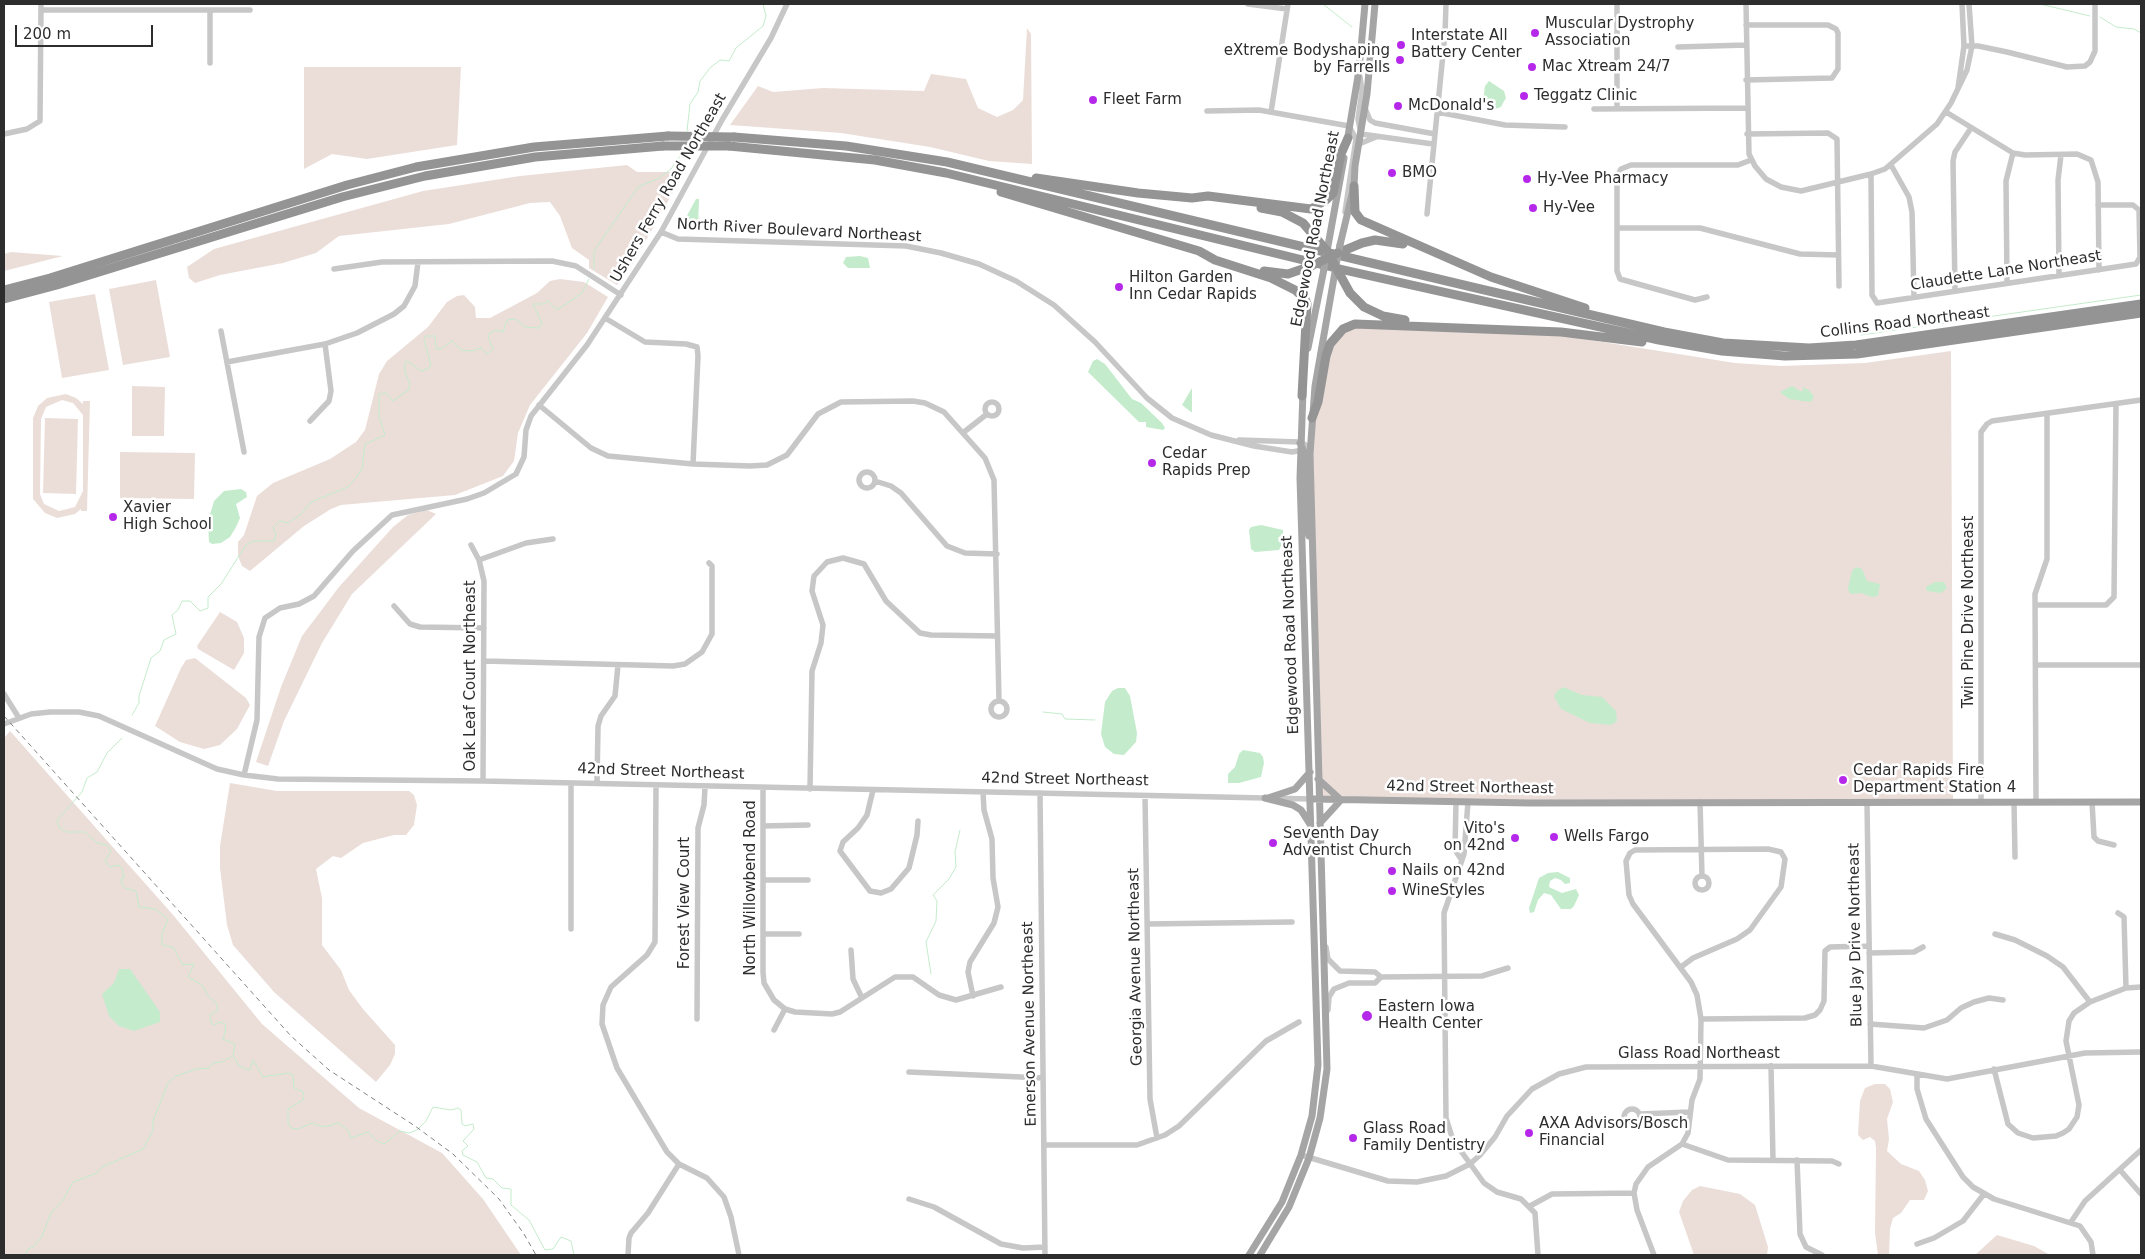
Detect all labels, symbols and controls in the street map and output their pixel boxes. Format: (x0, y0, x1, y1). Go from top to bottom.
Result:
scale bar (18, 15, 155, 47)
place label: Muscular Dystrophy Association (1545, 15, 1694, 50)
text: 200 m (23, 25, 71, 43)
place label: Interstate All Battery Center (1411, 27, 1522, 62)
marker: Muscular Dystrophy Association (1529, 27, 1541, 39)
marker: Interstate All Battery Center (1395, 39, 1407, 51)
place label: eXtreme Bodyshaping by Farrells (1224, 42, 1390, 77)
marker: eXtreme Bodyshaping by Farrells (1394, 54, 1406, 66)
place label: Mac Xtream 24/7 (1542, 58, 1671, 76)
marker: Mac Xtream 24/7 (1526, 61, 1538, 73)
place label: Teggatz Clinic (1534, 87, 1637, 105)
street label: Ushers Ferry Road Northeast (607, 90, 731, 286)
marker: Teggatz Clinic (1518, 90, 1530, 102)
place label: Fleet Farm (1103, 91, 1182, 109)
marker: Fleet Farm (1087, 94, 1099, 106)
place label: McDonald's (1408, 97, 1494, 115)
marker: McDonald's (1392, 100, 1404, 112)
street label: Edgewood Road Northeast (1288, 130, 1344, 328)
place label: BMO (1402, 164, 1437, 182)
marker: BMO (1386, 167, 1398, 179)
place label: Hy-Vee Pharmacy (1537, 170, 1668, 188)
marker: Hy-Vee Pharmacy (1521, 173, 1533, 185)
place label: Hy-Vee (1543, 199, 1595, 217)
marker: Hy-Vee (1527, 202, 1539, 214)
street label: North River Boulevard Northeast (676, 216, 922, 246)
street label: Claudette Lane Northeast (1909, 247, 2103, 295)
place label: Hilton Garden Inn Cedar Rapids (1129, 269, 1257, 304)
marker: Hilton Garden Inn Cedar Rapids (1113, 281, 1125, 293)
street label: Collins Road Northeast (1819, 304, 1991, 342)
place label: Cedar Rapids Prep (1162, 445, 1250, 480)
marker: Cedar Rapids Prep (1146, 457, 1158, 469)
place label: Xavier High School (123, 499, 212, 534)
marker: Xavier High School (107, 511, 119, 523)
street label: Twin Pine Drive Northeast (1960, 516, 1978, 708)
street label: Edgewood Road Northeast (1279, 535, 1303, 735)
street label: Oak Leaf Court Northeast (462, 580, 480, 772)
street label: 42nd Street Northeast (577, 760, 745, 784)
place label: Cedar Rapids Fire Department Station 4 (1853, 762, 2016, 797)
street label: 42nd Street Northeast (981, 770, 1149, 790)
marker: Cedar Rapids Fire Department Station 4 (1837, 774, 1849, 786)
street label: 42nd Street Northeast (1386, 778, 1554, 798)
street label: North Willowbend Road (742, 800, 760, 976)
place label: Vito's on 42nd (1443, 820, 1505, 855)
place label: Seventh Day Adventist Church (1283, 825, 1412, 860)
place label: Wells Fargo (1564, 828, 1649, 846)
marker: Wells Fargo (1548, 831, 1560, 843)
marker: Vito's on 42nd (1509, 832, 1521, 844)
street label: Forest View Court (676, 837, 694, 969)
marker: Seventh Day Adventist Church (1267, 837, 1279, 849)
street label: Blue Jay Drive Northeast (1845, 843, 1867, 1027)
place label: Nails on 42nd (1402, 862, 1505, 880)
marker: Nails on 42nd (1386, 865, 1398, 877)
street label: Georgia Avenue Northeast (1125, 868, 1147, 1066)
place label: WineStyles (1402, 882, 1485, 900)
marker: WineStyles (1386, 885, 1398, 897)
street label: Emerson Avenue Northeast (1019, 921, 1041, 1127)
place label: Eastern Iowa Health Center (1378, 998, 1483, 1033)
marker: Eastern Iowa Health Center (1360, 1009, 1374, 1023)
street label: Glass Road Northeast (1618, 1045, 1780, 1063)
place label: AXA Advisors/Bosch Financial (1539, 1115, 1688, 1150)
place label: Glass Road Family Dentistry (1363, 1120, 1485, 1155)
marker: AXA Advisors/Bosch Financial (1523, 1127, 1535, 1139)
marker: Glass Road Family Dentistry (1347, 1132, 1359, 1144)

